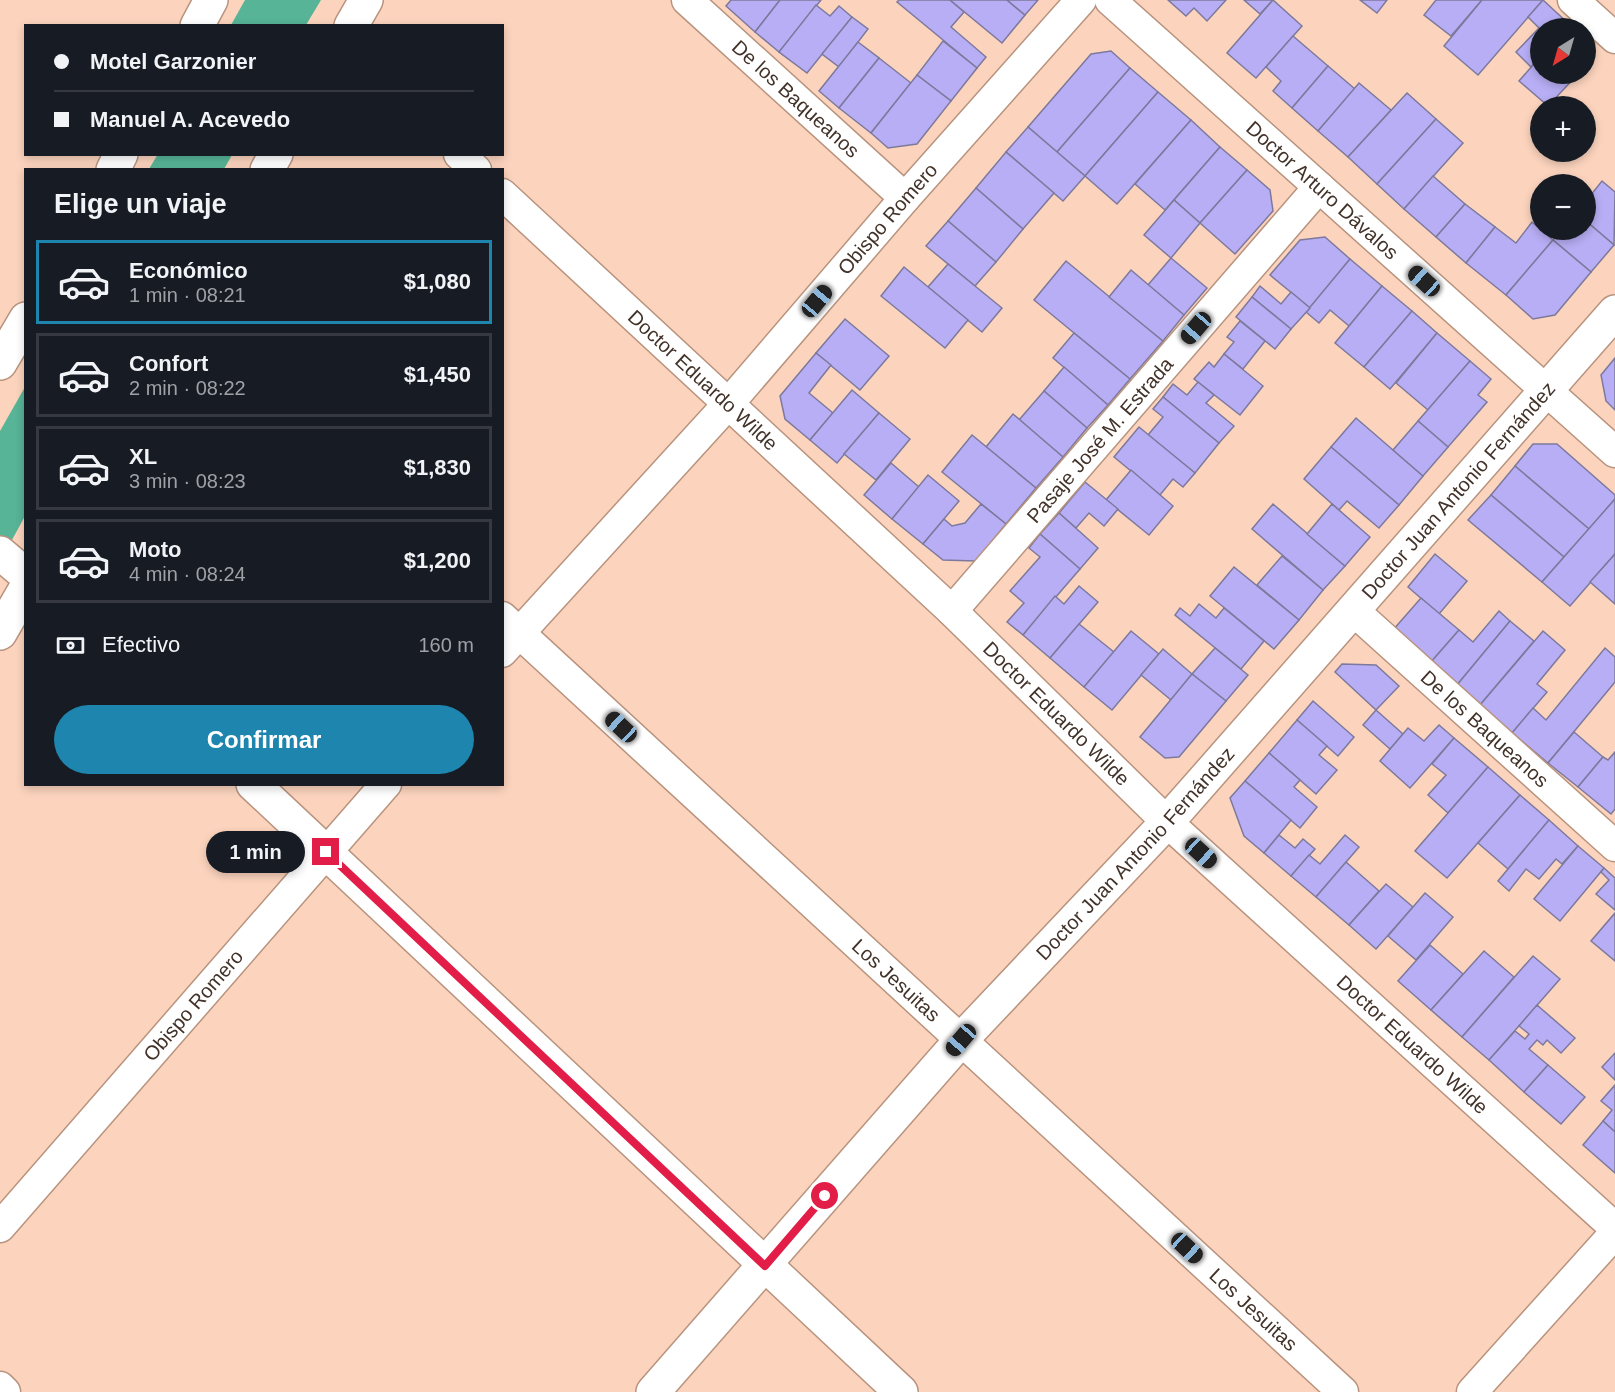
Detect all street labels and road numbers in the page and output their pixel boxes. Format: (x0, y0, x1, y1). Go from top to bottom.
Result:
street label: De los Baqueanos (728, 36, 864, 162)
street label: Doctor Arturo Dávalos (1242, 117, 1403, 264)
street label: Obispo Romero (833, 159, 942, 279)
street label: Doctor Eduardo Wilde (624, 306, 782, 455)
street label: Pasaje José M. Estrada (1022, 352, 1178, 527)
street label: Doctor Juan Antonio Fernández (1357, 377, 1559, 603)
street label: Doctor Eduardo Wilde (979, 637, 1134, 790)
street label: De los Baqueanos (1417, 666, 1553, 792)
street label: Doctor Juan Antonio Fernández (1032, 743, 1239, 964)
street label: Los Jesuitas (848, 934, 945, 1026)
street label: Obispo Romero (139, 945, 247, 1065)
street label: Doctor Eduardo Wilde (1333, 971, 1492, 1118)
street label: Los Jesuitas (1205, 1264, 1302, 1355)

